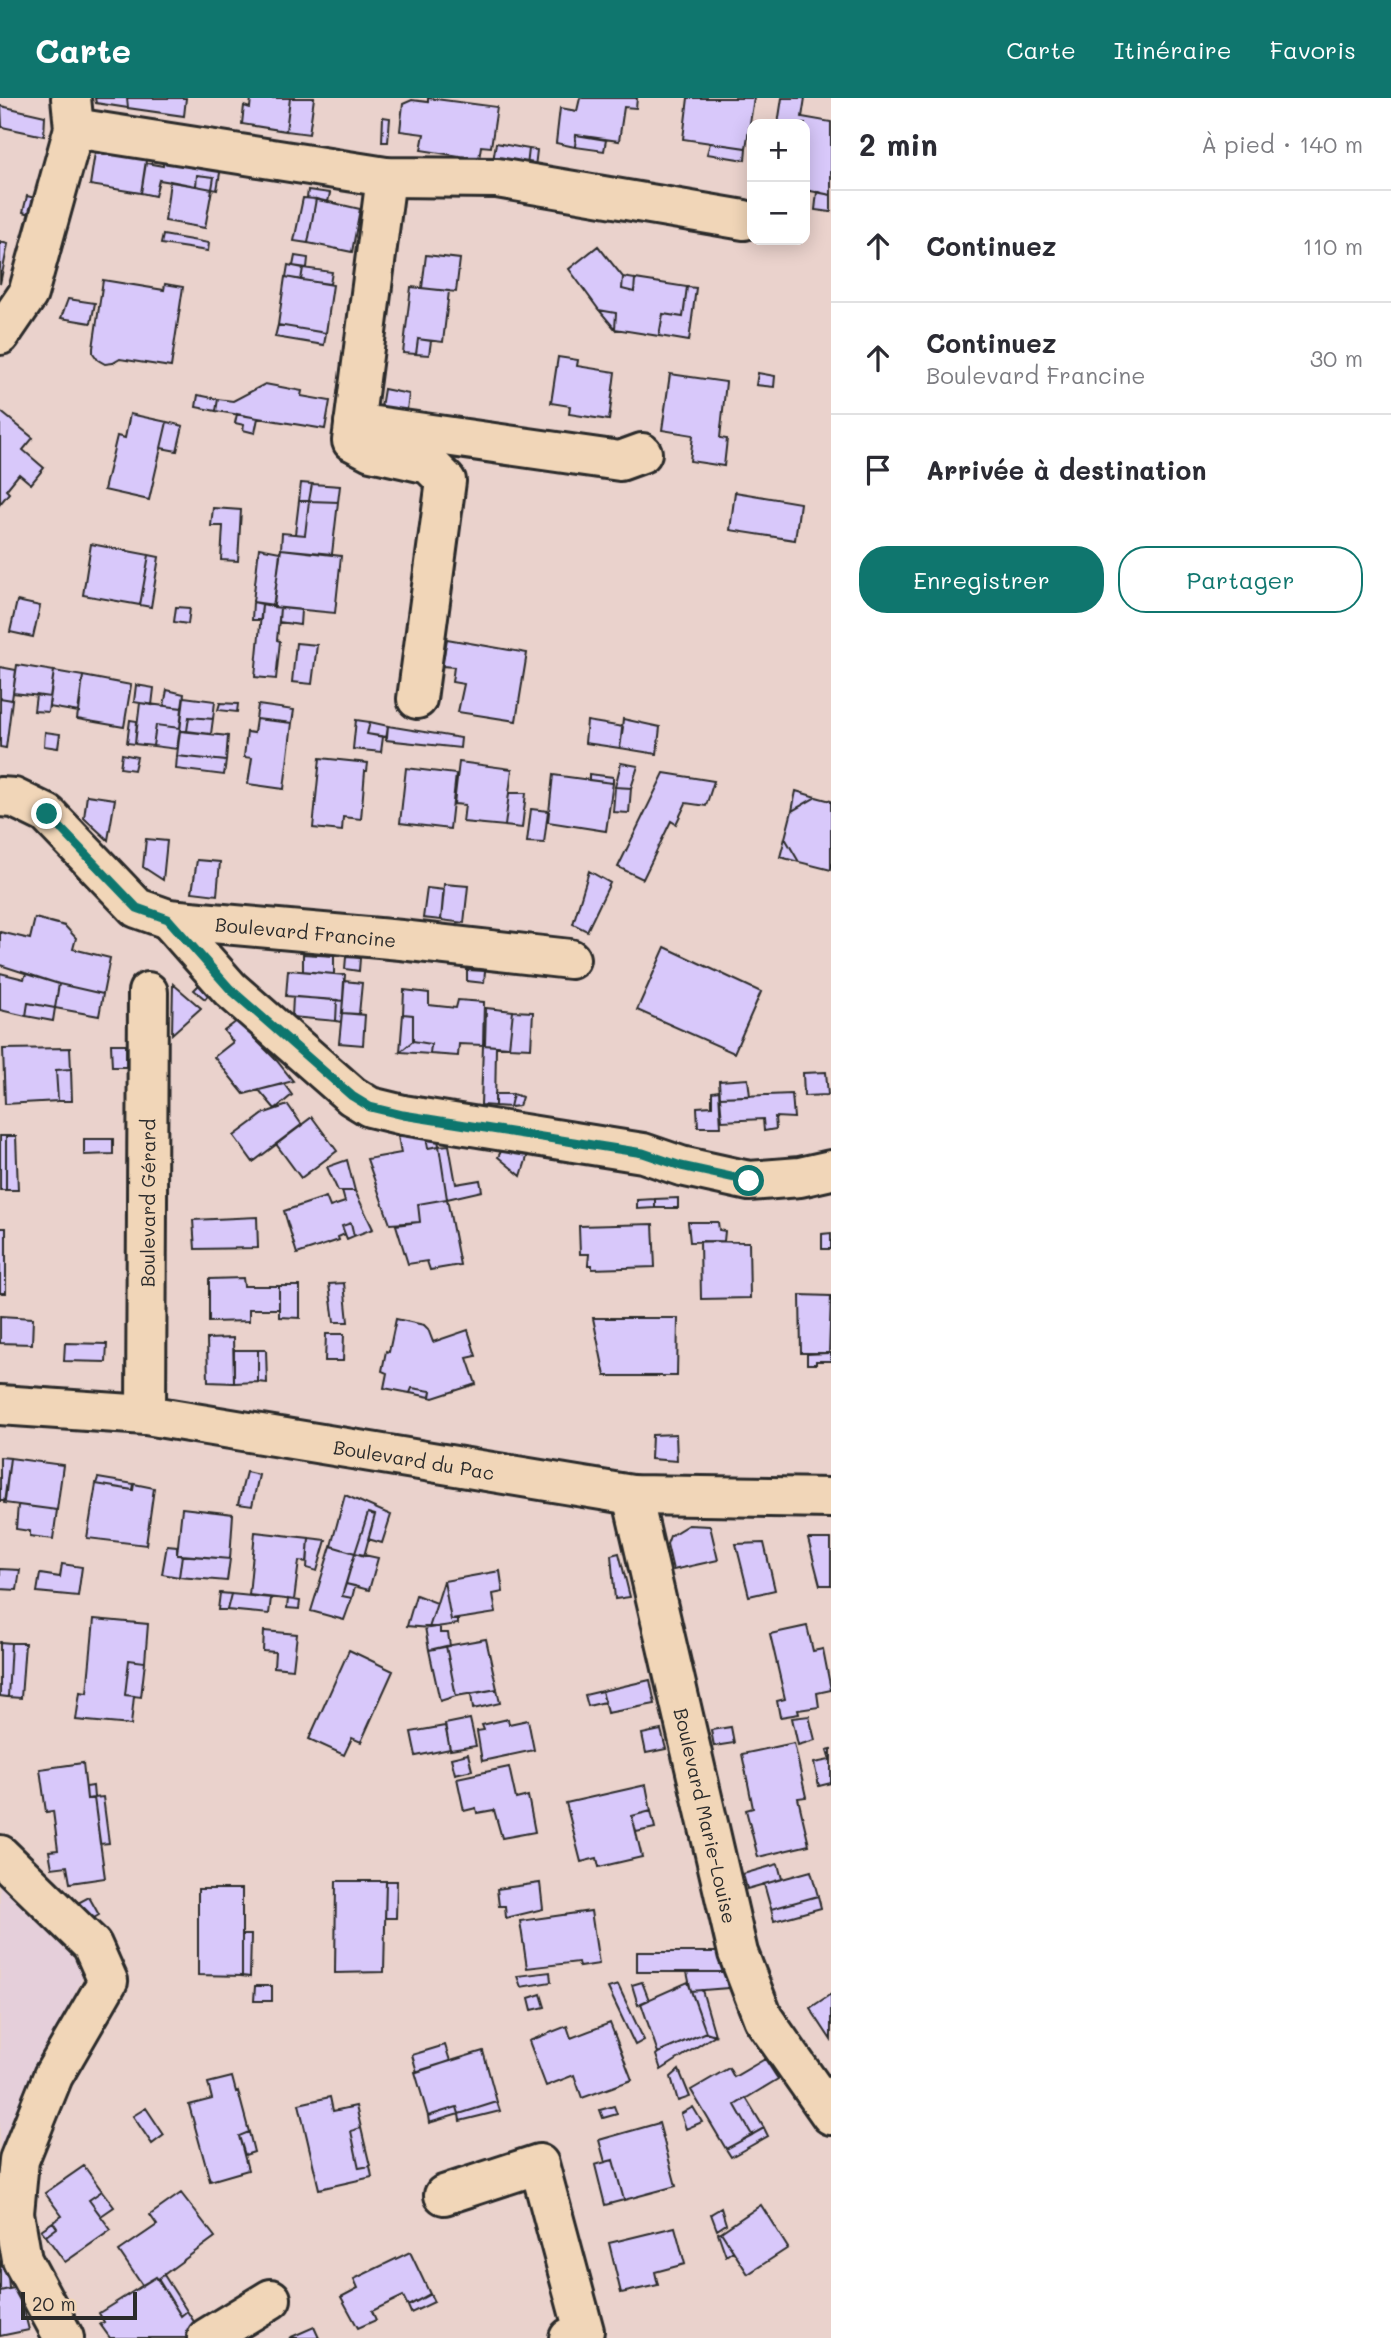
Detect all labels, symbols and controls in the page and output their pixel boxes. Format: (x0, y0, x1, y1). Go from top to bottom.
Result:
text: Carte (35, 28, 131, 71)
text: Carte (1006, 34, 1076, 65)
text: Itinéraire (1114, 34, 1232, 65)
text: Favoris (1270, 34, 1356, 65)
map controls (747, 119, 810, 245)
button: + (747, 119, 810, 182)
text: 2 min (859, 124, 938, 164)
text: À pied · 140 m (1201, 129, 1363, 159)
button: − (747, 182, 810, 245)
icon: ahead (859, 227, 897, 265)
text: Continuez (926, 229, 1056, 263)
text: 110 m (1303, 231, 1363, 261)
text: Continuez (926, 326, 1056, 360)
icon: ahead (859, 339, 897, 377)
text: 30 m (1310, 343, 1363, 373)
text: Boulevard Francine (926, 360, 1146, 390)
icon: arrive (859, 451, 897, 489)
text: Arrivée à destination (926, 453, 1206, 487)
button: Enregistrer (859, 546, 1104, 613)
button: Partager (1118, 546, 1363, 613)
route end (31, 798, 62, 829)
street label: Boulevard Francine (214, 911, 397, 952)
street label: Boulevard Gérard (134, 1119, 160, 1287)
route start (733, 1165, 764, 1196)
street label: Boulevard du Pac (332, 1434, 496, 1485)
street label: Boulevard Marie-Louise (669, 1705, 743, 1926)
scale bar (21, 2289, 136, 2321)
text: 20 m (32, 2291, 76, 2316)

